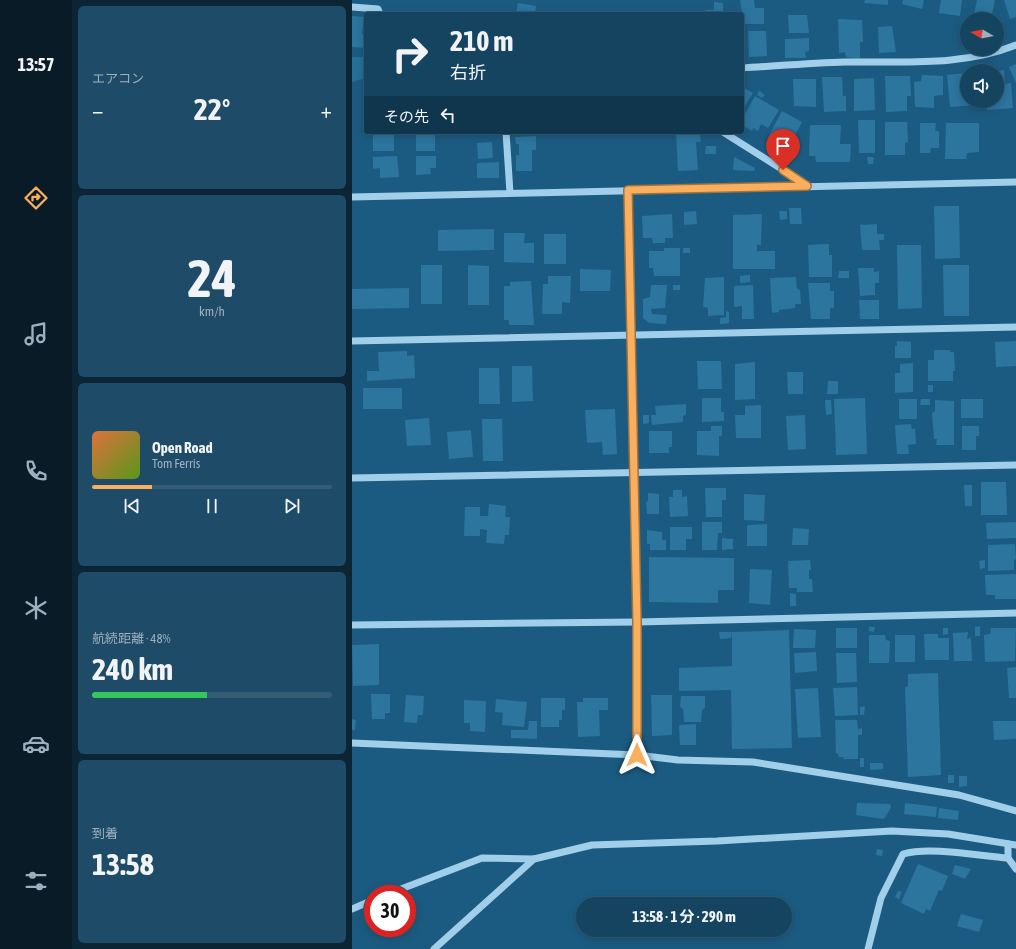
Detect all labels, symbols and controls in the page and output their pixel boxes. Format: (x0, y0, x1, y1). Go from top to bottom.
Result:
north arrow (960, 12, 1004, 56)
map controls (960, 12, 1004, 108)
text: 210 m (450, 25, 513, 57)
icon: right (384, 28, 436, 80)
text: 13:57 (17, 54, 55, 75)
text: 右折 (450, 62, 486, 83)
button: sound (960, 64, 1004, 108)
text: エアコン (92, 71, 144, 86)
text: 22° (194, 92, 230, 126)
text: − (92, 97, 103, 123)
text: + (321, 97, 332, 123)
icon: left (437, 104, 459, 126)
text: その先 (384, 108, 429, 125)
pin (766, 129, 800, 170)
icon: arrive (772, 135, 794, 157)
icon: directions (22, 184, 50, 212)
text: 24 (188, 248, 236, 308)
text: km/h (199, 304, 225, 319)
icon: music (22, 320, 50, 348)
text: Open Road (152, 439, 213, 456)
text: Tom Ferris (152, 456, 200, 471)
icon: phone (22, 457, 50, 485)
icon: previous (121, 495, 143, 517)
icon: pause (201, 495, 223, 517)
icon: next (281, 495, 303, 517)
icon: climate (22, 594, 50, 622)
text: 航続距離 · 48% (92, 631, 171, 646)
text: 240 km (92, 652, 173, 686)
icon: car (22, 730, 50, 758)
position arrow (616, 734, 658, 776)
text: 到着 (92, 826, 118, 841)
text: 13:58 (92, 847, 154, 881)
icon: filters (22, 867, 50, 895)
speed limit sign: 30 (364, 885, 416, 937)
text: 13:58 · 1 分 · 290 m (632, 908, 736, 925)

